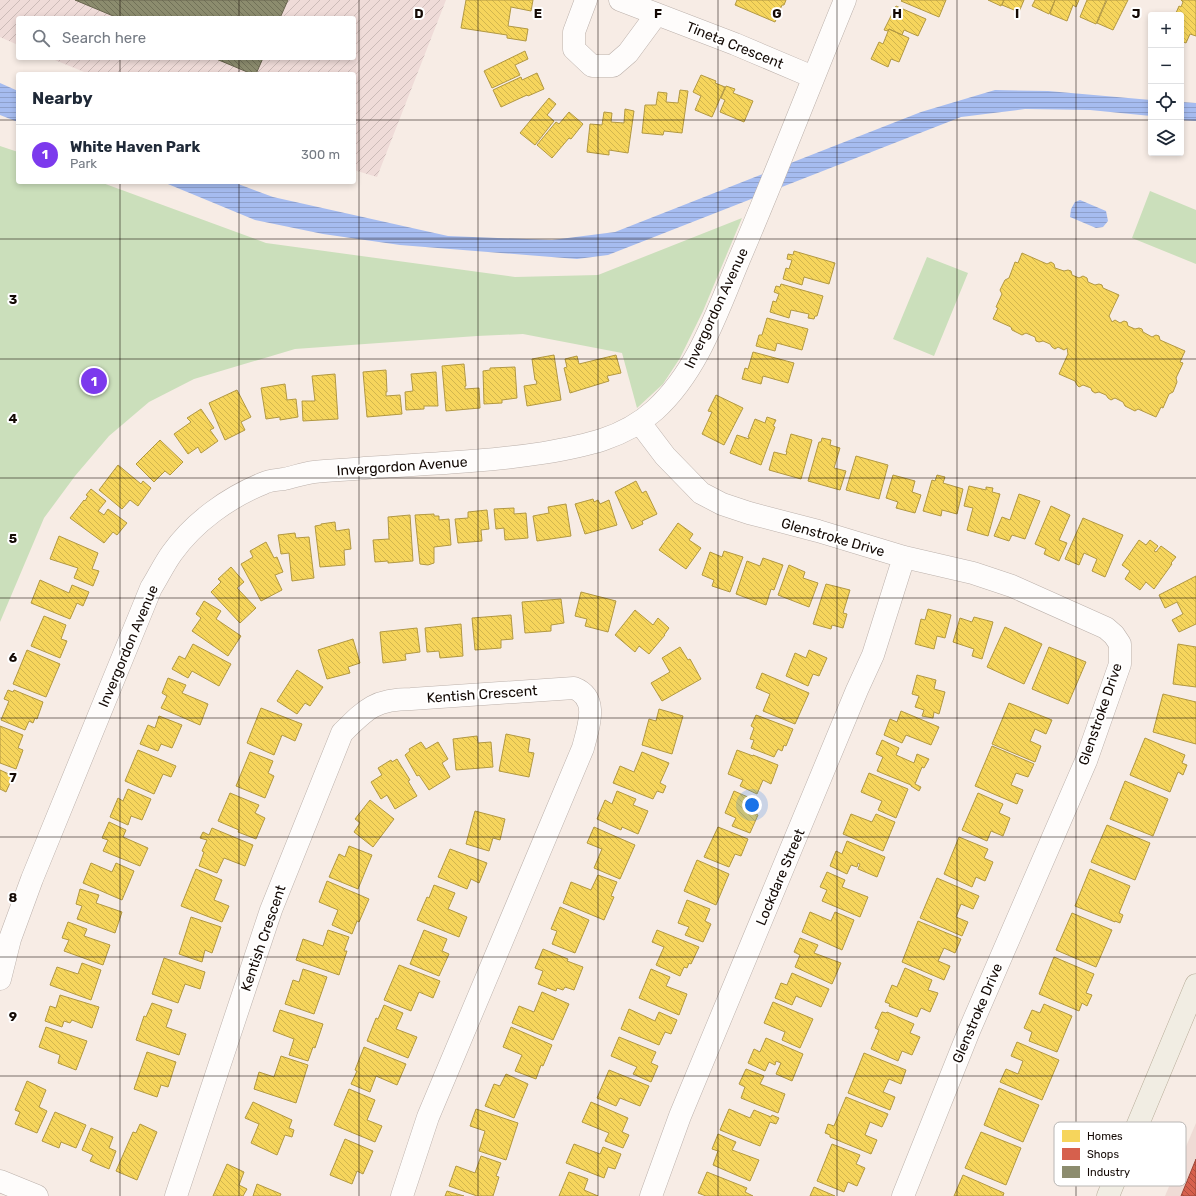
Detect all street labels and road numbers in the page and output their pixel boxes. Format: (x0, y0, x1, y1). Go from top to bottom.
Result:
street label: Tineta Crescent (684, 18, 786, 73)
street label: Invergordon Avenue (681, 245, 752, 371)
street label: Invergordon Avenue (336, 453, 468, 480)
street label: Glenstroke Drive (779, 515, 887, 560)
street label: Invergordon Avenue (95, 582, 162, 710)
street label: Glenstroke Drive (1075, 661, 1126, 767)
street label: Kentish Crescent (426, 682, 539, 707)
street label: Lockdare Street (752, 826, 809, 928)
street label: Kentish Crescent (237, 882, 290, 993)
street label: Glenstroke Drive (949, 961, 1006, 1066)

